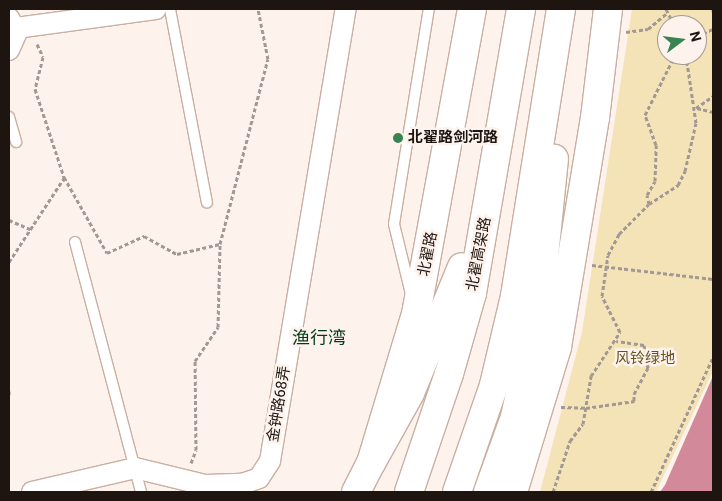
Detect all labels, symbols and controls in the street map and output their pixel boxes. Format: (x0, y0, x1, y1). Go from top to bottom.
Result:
north arrow (657, 15, 707, 65)
text: N (687, 30, 705, 43)
place label: 北翟路剑河路 (408, 129, 498, 147)
marker: 北翟路剑河路 (392, 132, 404, 144)
street label: 北翟高架路 (463, 215, 495, 293)
street label: 北翟路 (415, 230, 441, 278)
district label: 渔行湾 (292, 327, 346, 349)
park label: 风铃绿地 (615, 350, 675, 368)
street label: 金钟路68弄 (264, 365, 294, 443)

